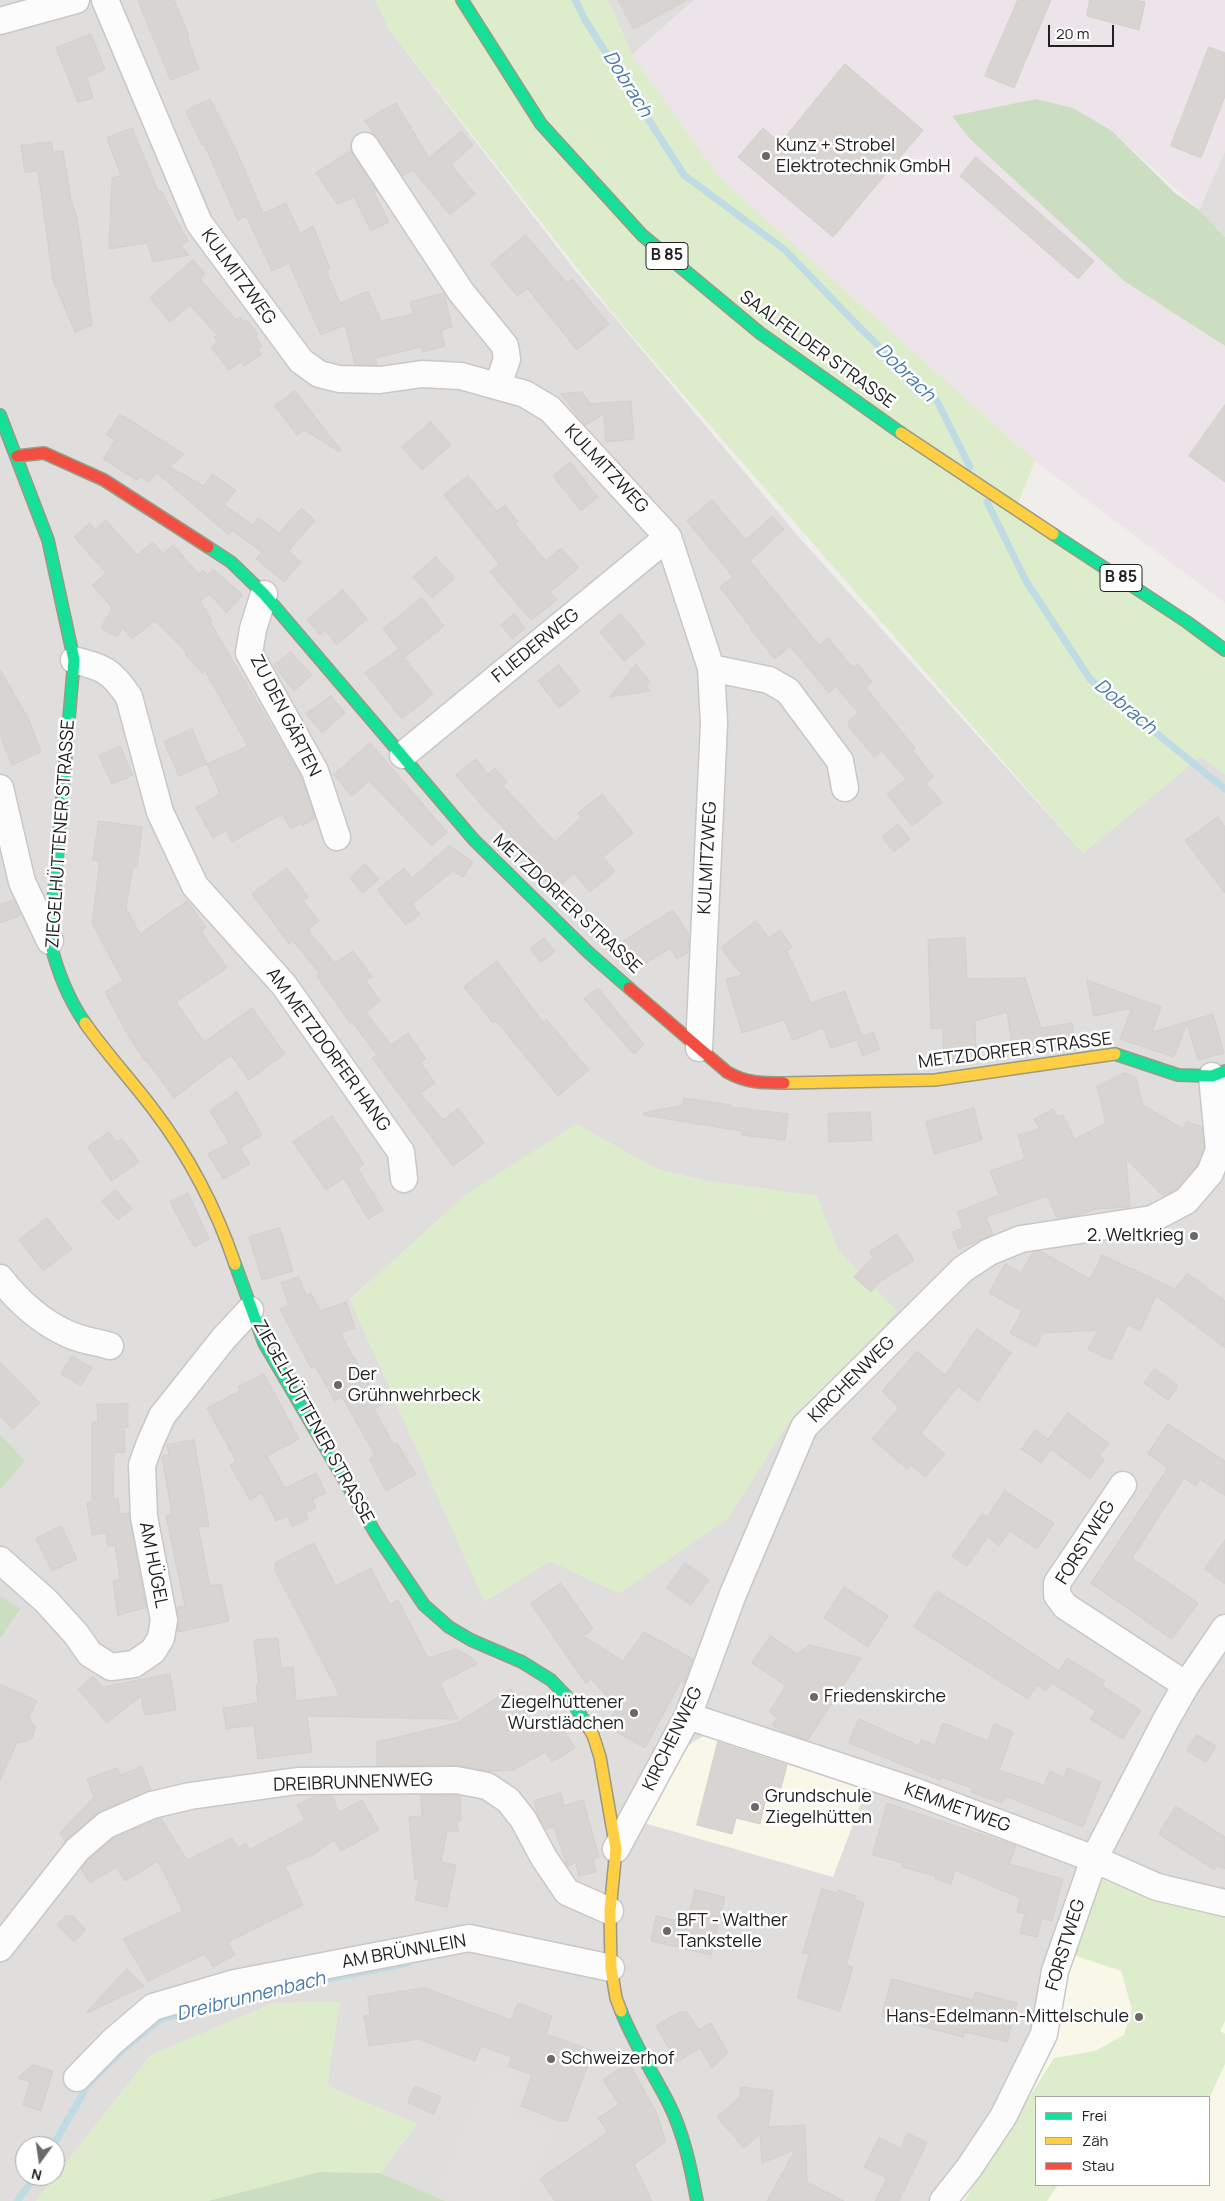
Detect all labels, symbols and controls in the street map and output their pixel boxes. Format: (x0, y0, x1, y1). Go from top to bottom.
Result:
scale bar (1050, 15, 1116, 47)
text: 20 m (1056, 23, 1089, 44)
water label: Dobrach (598, 47, 656, 121)
place label: Kunz + Strobel Elektrotechnik GmbH (776, 135, 950, 178)
marker: Kunz + Strobel Elektrotechnik GmbH (760, 150, 772, 162)
street label: KULMITZWEG (196, 225, 280, 329)
road number: B 85 (646, 242, 688, 270)
street label: SAALFELDER STRASSE (735, 286, 899, 414)
water label: Dobrach (870, 339, 940, 407)
street label: KULMITZWEG (560, 420, 652, 518)
road number: B 85 (1100, 564, 1142, 592)
street label: FLIEDERWEG (488, 604, 584, 688)
street label: ZU DEN GÄRTEN (245, 651, 325, 781)
water label: Dobrach (1089, 674, 1161, 740)
street label: ZIEGELHÜTTENER STRASSE (42, 719, 80, 949)
street label: KULMITZWEG (694, 801, 722, 915)
street label: METZDORFER STRASSE (488, 830, 646, 978)
street label: AM METZDORFER HANG (261, 964, 395, 1136)
street label: METZDORFER STRASSE (917, 1028, 1113, 1074)
place label: 2. Weltkrieg (1087, 1225, 1184, 1247)
marker: 2. Weltkrieg (1188, 1230, 1200, 1242)
street label: ZIEGELHÜTTENER STRASSE (248, 1316, 378, 1528)
street label: KIRCHENWEG (804, 1332, 900, 1428)
place label: Der Grühnwehrbeck (348, 1364, 480, 1406)
marker: Der Grühnwehrbeck (332, 1379, 344, 1391)
street label: FORSTWEG (1052, 1497, 1120, 1589)
street label: AM HÜGEL (134, 1520, 172, 1610)
street label: KIRCHENWEG (639, 1683, 707, 1795)
place label: Friedenskirche (824, 1686, 946, 1708)
marker: Friedenskirche (808, 1691, 820, 1703)
place label: Ziegelhüttener Wurstlädchen (500, 1692, 624, 1735)
marker: Ziegelhüttener Wurstlädchen (628, 1707, 640, 1719)
street label: DREIBRUNNENWEG (273, 1769, 433, 1797)
street label: KEMMETWEG (901, 1779, 1013, 1837)
place label: Grundschule Ziegelhütten (765, 1786, 872, 1828)
marker: Grundschule Ziegelhütten (749, 1801, 761, 1813)
street label: FORSTWEG (1042, 1897, 1090, 1993)
place label: BFT - Walther Tankstelle (677, 1910, 788, 1952)
marker: BFT - Walther Tankstelle (661, 1925, 673, 1937)
street label: AM BRÜNNLEIN (340, 1930, 468, 1974)
water label: Dreibrunnenbach (174, 1967, 328, 2027)
place label: Hans-Edelmann-Mittelschule (886, 2006, 1129, 2028)
marker: Hans-Edelmann-Mittelschule (1133, 2011, 1145, 2023)
place label: Schweizerhof (561, 2048, 674, 2070)
marker: Schweizerhof (545, 2053, 557, 2065)
legend (1035, 2096, 1210, 2186)
text: Frei (1082, 2105, 1107, 2126)
text: Zäh (1082, 2130, 1108, 2151)
north arrow (15, 2136, 65, 2186)
text: Stau (1082, 2155, 1115, 2176)
text: N (29, 2165, 44, 2186)

